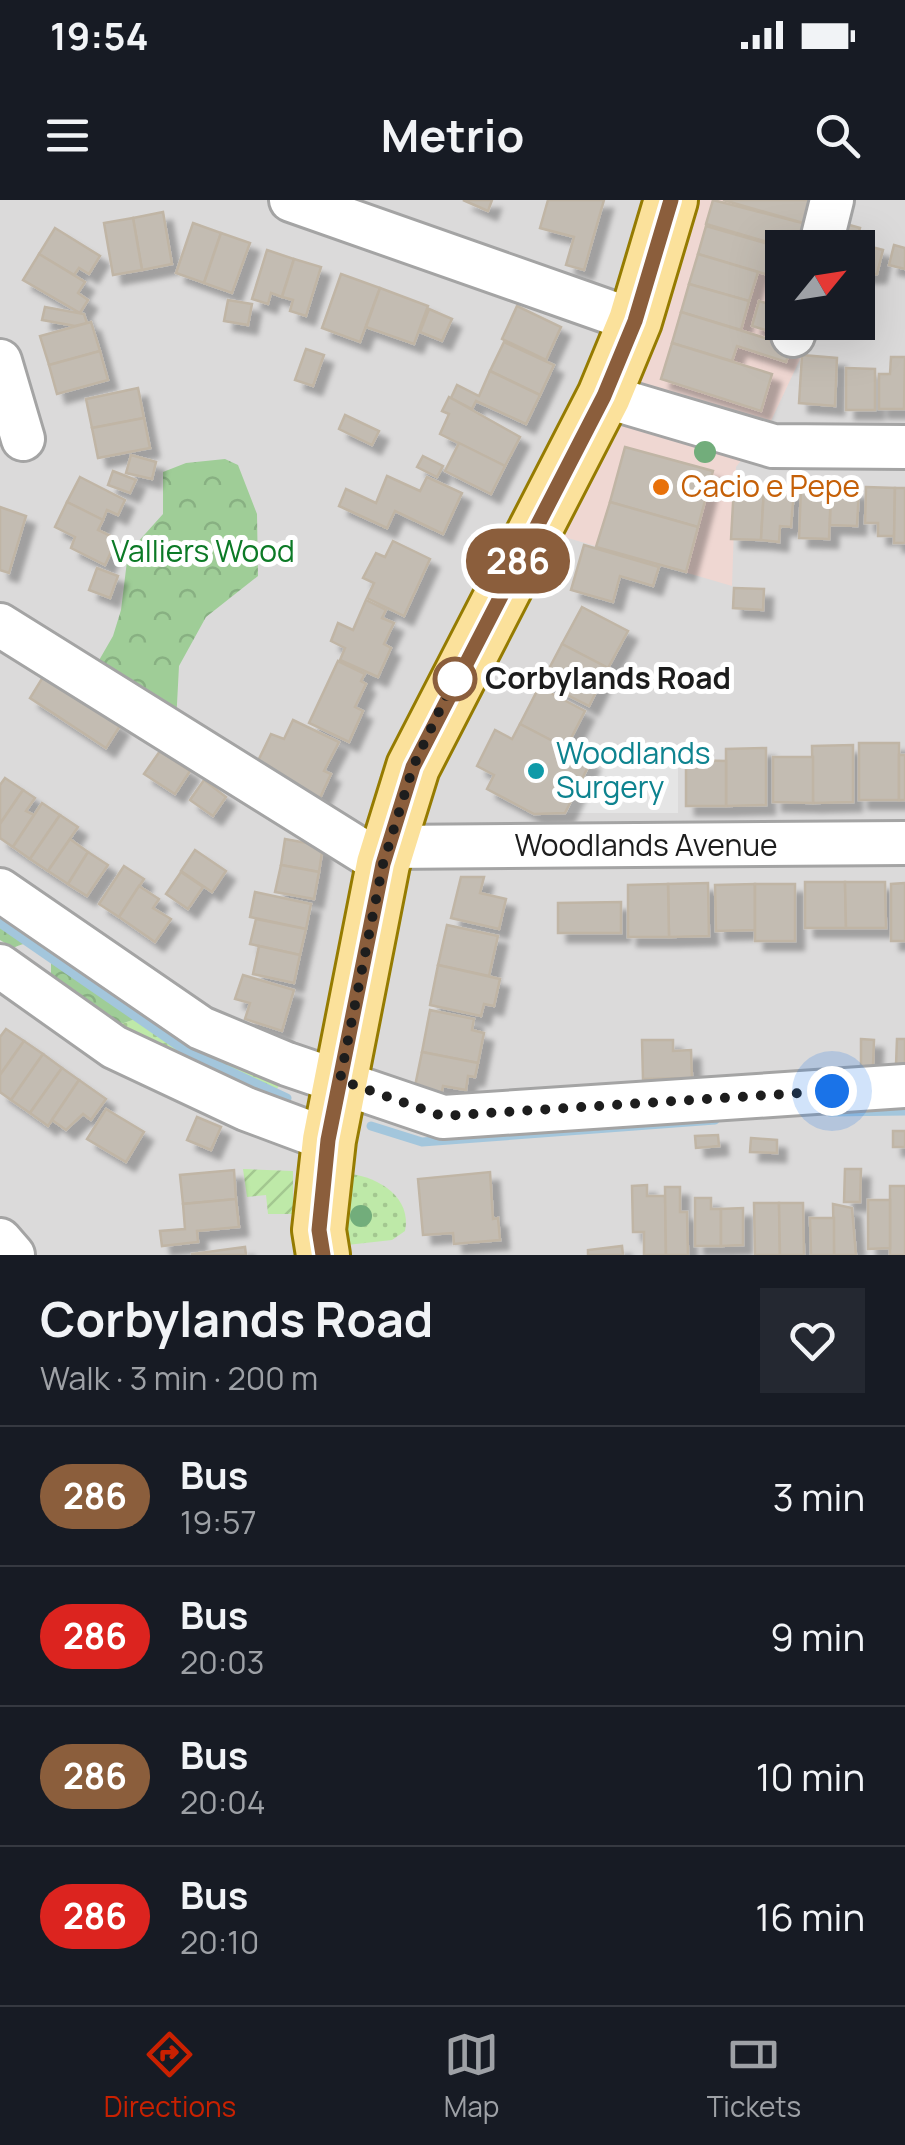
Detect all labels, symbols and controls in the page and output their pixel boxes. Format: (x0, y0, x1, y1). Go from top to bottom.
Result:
text: 19:54 (50, 9, 149, 61)
text: Metrio (381, 104, 524, 166)
icon: menu (40, 108, 95, 163)
icon: search (810, 108, 865, 163)
north arrow (765, 230, 875, 340)
map controls (765, 230, 875, 340)
place label: Cacio e Pepe (681, 465, 860, 506)
marker: Cacio e Pepe (650, 476, 672, 498)
line badge: 286 (460, 528, 576, 594)
park label: Valliers Wood (111, 530, 295, 571)
text: 286 (486, 537, 550, 585)
place label: Corbylands Road (485, 657, 731, 698)
marker: Corbylands Road (434, 658, 476, 700)
place label: Woodlands Surgery (556, 732, 710, 807)
marker: Woodlands Surgery (525, 760, 547, 782)
street label: Woodlands Avenue (514, 824, 778, 865)
your location (807, 1066, 857, 1116)
text: Corbylands Road (40, 1286, 433, 1351)
button: heart (760, 1288, 865, 1393)
text: Walk · 3 min · 200 m (40, 1356, 318, 1400)
text: Bus (180, 1448, 248, 1500)
text: 3 min (773, 1470, 865, 1522)
text: 286 (63, 1472, 127, 1520)
text: 19:57 (180, 1500, 256, 1544)
text: Bus (180, 1588, 248, 1640)
text: 9 min (770, 1610, 865, 1662)
text: 286 (63, 1612, 127, 1660)
text: 20:03 (180, 1640, 265, 1684)
text: Bus (180, 1728, 248, 1780)
text: 10 min (756, 1750, 865, 1802)
text: 286 (63, 1752, 127, 1800)
text: 20:04 (180, 1780, 266, 1824)
text: Bus (180, 1868, 248, 1920)
text: 16 min (755, 1890, 865, 1942)
text: 286 (63, 1892, 127, 1940)
text: 20:10 (180, 1920, 259, 1964)
tab: Directions (104, 2027, 236, 2125)
tab: Map (444, 2027, 499, 2125)
tab: Tickets (707, 2027, 801, 2125)

